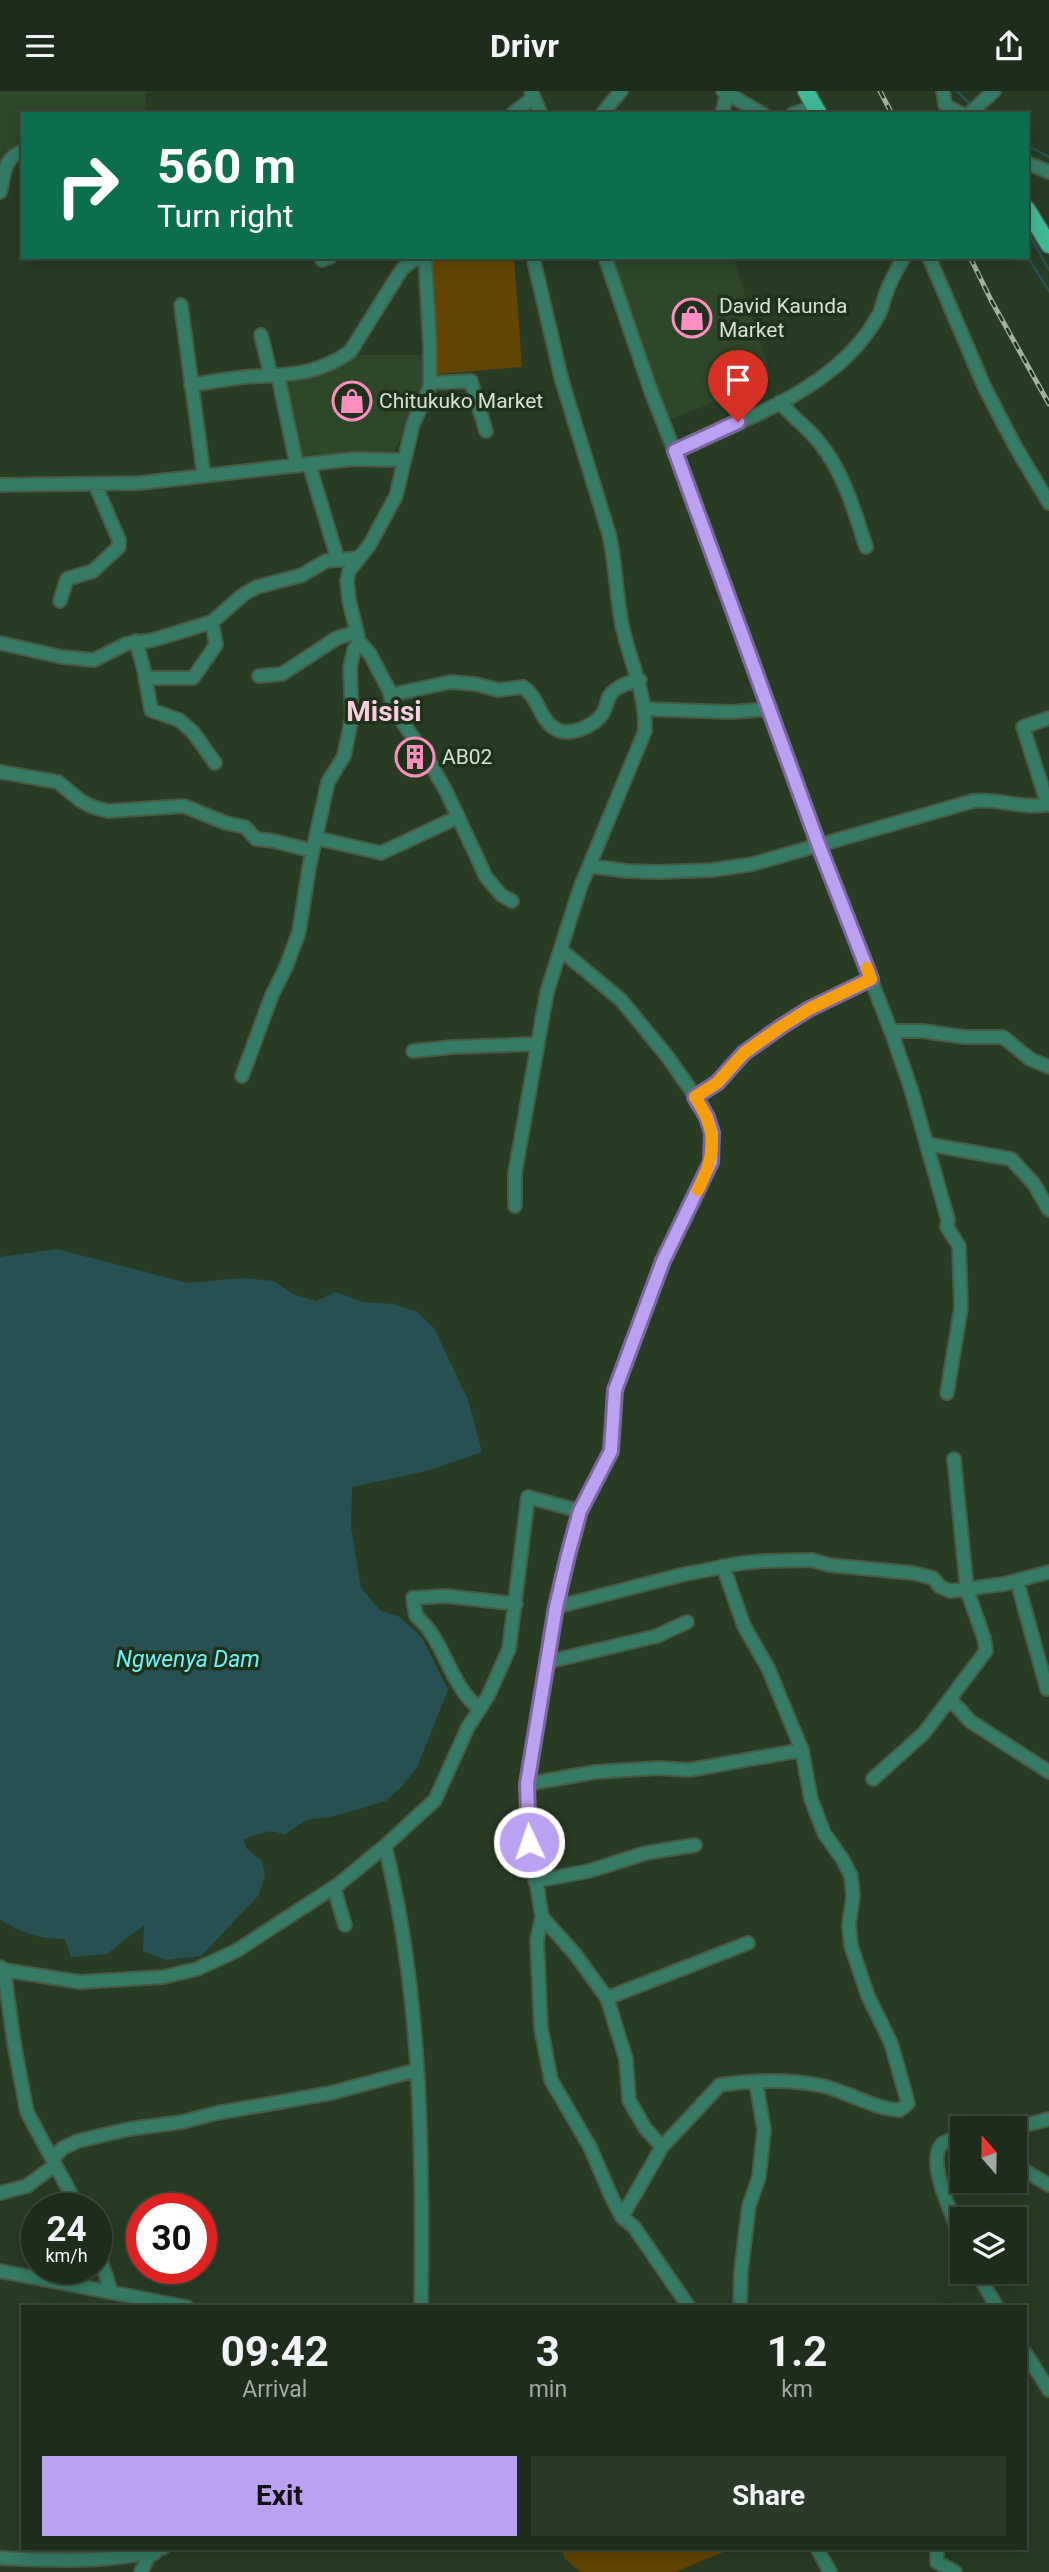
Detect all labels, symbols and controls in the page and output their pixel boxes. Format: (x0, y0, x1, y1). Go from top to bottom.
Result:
icon: menu (21, 27, 59, 65)
text: Drivr (490, 27, 559, 65)
icon: share (990, 27, 1028, 65)
text: 560 m (157, 138, 296, 195)
icon: right (42, 140, 133, 231)
text: Turn right (157, 197, 293, 235)
place label: David Kaunda Market (719, 294, 847, 342)
shop icon: David Kaunda Market (671, 297, 713, 339)
pin (708, 350, 768, 422)
icon: arrive (719, 361, 757, 399)
shop icon: Chitukuko Market (331, 380, 373, 422)
place label: Chitukuko Market (379, 389, 543, 413)
district label: Misisi (346, 695, 422, 728)
building icon: AB02 (394, 736, 436, 778)
place label: AB02 (442, 745, 493, 769)
water label: Ngwenya Dam (116, 1646, 260, 1673)
position arrow (492, 1805, 566, 1879)
north arrow (950, 2116, 1027, 2193)
map controls (950, 2116, 1027, 2284)
speed limit sign: 30 (126, 2193, 217, 2284)
button: layers (950, 2207, 1027, 2284)
text: 24 (46, 2209, 87, 2250)
text: km/h (45, 2245, 88, 2266)
text: 09:42 (221, 2327, 329, 2376)
text: 3 (536, 2327, 560, 2376)
text: 1.2 (767, 2327, 827, 2376)
text: Arrival (242, 2376, 307, 2403)
text: min (529, 2376, 567, 2403)
text: km (781, 2376, 813, 2403)
button: Exit (42, 2456, 517, 2536)
button: Share (531, 2456, 1006, 2536)

